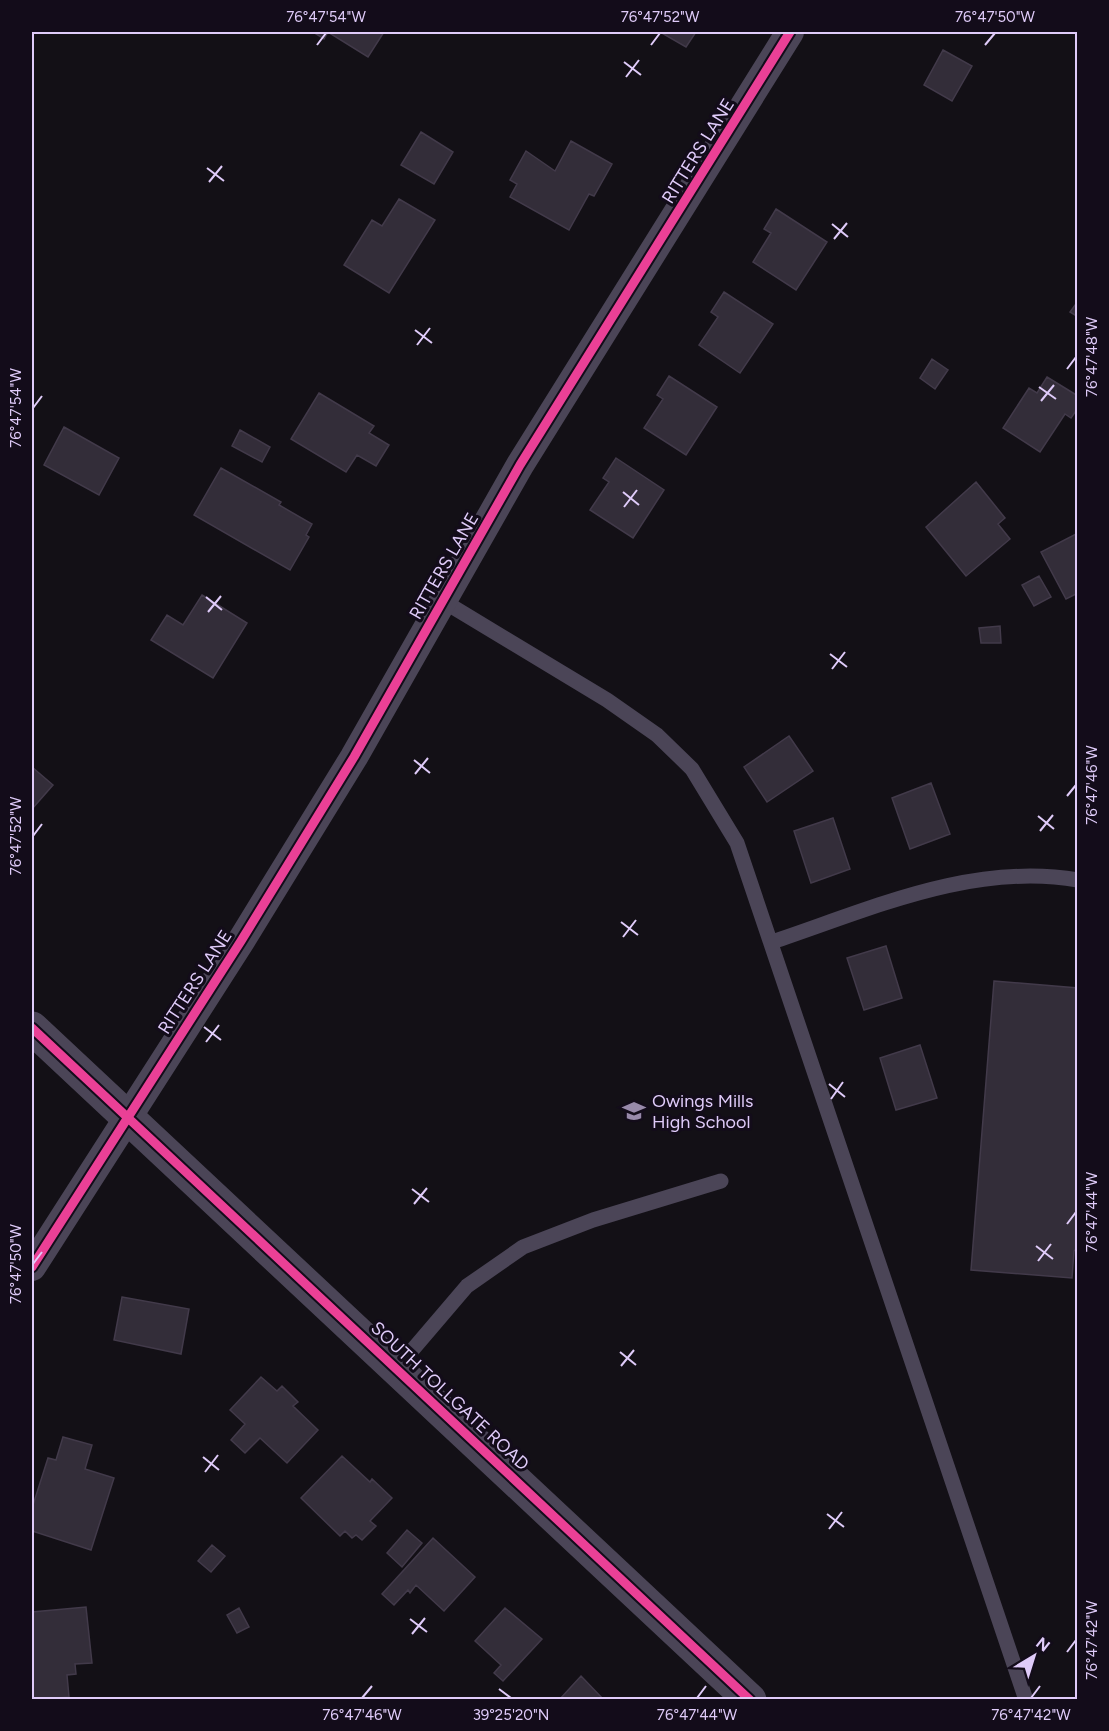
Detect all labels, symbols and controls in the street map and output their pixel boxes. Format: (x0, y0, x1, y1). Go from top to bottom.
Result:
text: 76°47'54"W (286, 8, 366, 26)
text: 76°47'52"W (621, 8, 700, 26)
text: 76°47'50"W (955, 8, 1036, 26)
street label: RITTERS LANE (657, 94, 739, 208)
text: 76°47'48"W (1083, 316, 1101, 397)
text: 76°47'54"W (7, 368, 25, 448)
street label: RITTERS LANE (405, 509, 483, 623)
text: 76°47'46"W (1083, 745, 1101, 825)
text: 76°47'52"W (7, 796, 25, 875)
street label: RITTERS LANE (153, 926, 237, 1038)
place label: Owings Mills High School (652, 1090, 753, 1133)
school or university icon: Owings Mills High School (621, 1098, 647, 1124)
text: 76°47'44"W (1083, 1171, 1101, 1252)
text: 76°47'50"W (7, 1223, 25, 1304)
street label: SOUTH TOLLGATE ROAD (366, 1317, 534, 1475)
text: 76°47'42"W (1083, 1600, 1101, 1680)
north arrow (1004, 1626, 1064, 1686)
text: N (1032, 1633, 1054, 1656)
text: 76°47'46"W (322, 1706, 402, 1724)
text: 39°25'20"N (473, 1706, 549, 1724)
text: 76°47'44"W (657, 1706, 738, 1724)
text: 76°47'42"W (991, 1706, 1071, 1724)

